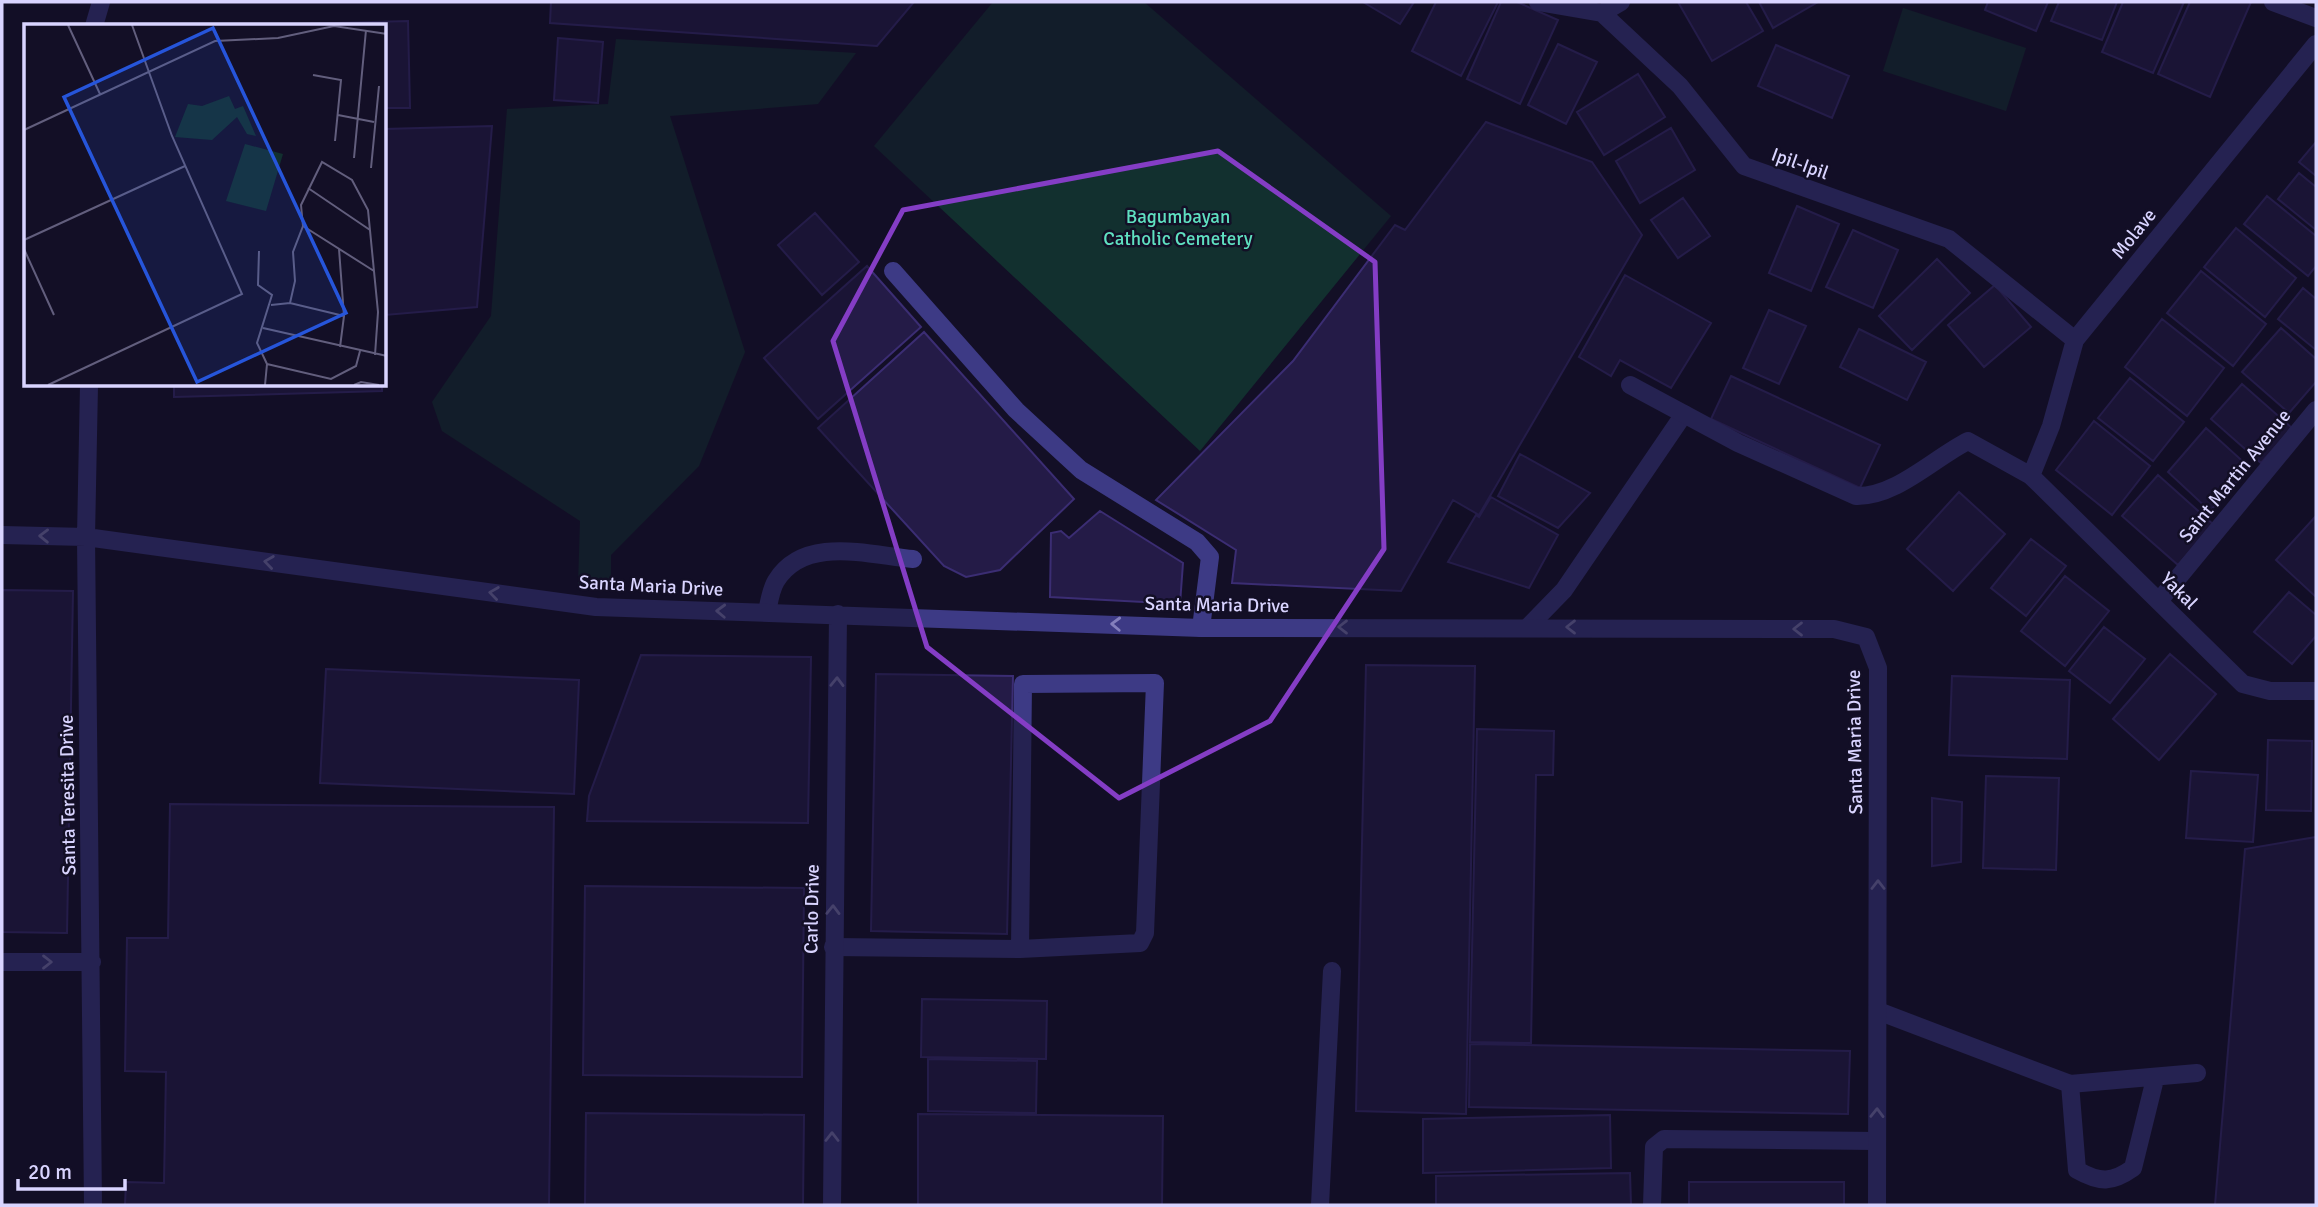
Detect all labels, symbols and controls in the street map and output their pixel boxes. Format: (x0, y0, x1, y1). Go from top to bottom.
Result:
inset map (24, 24, 387, 387)
street label: Ipil-Ipil (1768, 143, 1832, 185)
street label: Molave (2106, 204, 2162, 264)
park label: Bagumbayan Catholic Cemetery (1103, 205, 1253, 251)
street label: Saint Martin Avenue (2174, 404, 2296, 548)
one-way arrow (38, 528, 49, 544)
one-way arrow (263, 555, 275, 570)
street label: Yakal (2155, 567, 2203, 615)
street label: Santa Maria Drive (578, 570, 724, 602)
one-way arrow (488, 586, 500, 601)
street label: Santa Maria Drive (1144, 592, 1290, 618)
one-way arrow (715, 603, 726, 618)
one-way arrow (1110, 617, 1121, 632)
one-way arrow (1338, 619, 1348, 635)
one-way arrow (1565, 620, 1576, 635)
one-way arrow (1793, 621, 1803, 637)
street label: Santa Maria Drive (1842, 669, 1868, 815)
one-way arrow (829, 676, 844, 687)
street label: Santa Teresita Drive (55, 714, 81, 876)
street label: Carlo Drive (799, 864, 825, 954)
one-way arrow (1870, 879, 1886, 890)
one-way arrow (825, 904, 841, 914)
one-way arrow (42, 954, 52, 970)
one-way arrow (1869, 1107, 1885, 1117)
one-way arrow (824, 1131, 840, 1142)
scale bar (18, 1148, 124, 1192)
text: 20 m (28, 1159, 72, 1185)

